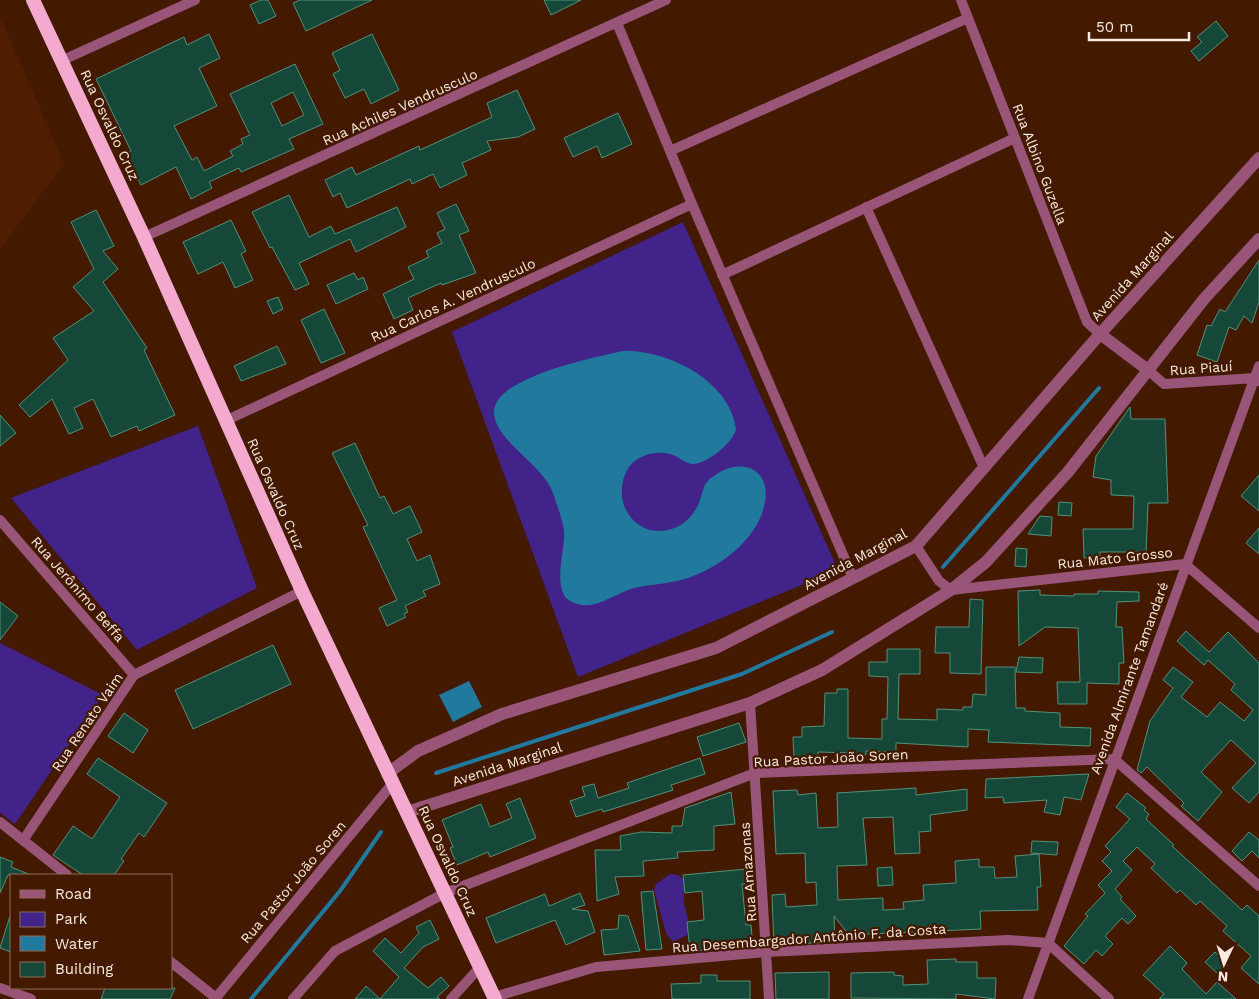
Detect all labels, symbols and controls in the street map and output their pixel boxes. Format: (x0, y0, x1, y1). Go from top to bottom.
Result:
scale bar (1089, 10, 1189, 42)
text: 50 m (1096, 18, 1133, 36)
street label: Rua Achiles Vendrusculo (320, 66, 480, 148)
street label: Rua Osvaldo Cruz (77, 67, 143, 183)
street label: Rua Albino Guzella (1010, 101, 1070, 227)
street label: Avenida Marginal (1088, 227, 1177, 324)
street label: Rua Carlos A. Vendrusculo (368, 255, 538, 345)
street label: Rua Piauí (1169, 358, 1233, 378)
street label: Rua Osvaldo Cruz (244, 436, 308, 552)
street label: Avenida Marginal (801, 525, 910, 593)
street label: Rua Jerônimo Beffa (28, 533, 128, 645)
street label: Rua Mato Grosso (1057, 544, 1173, 572)
street label: Avenida Almirante Tamandaré (1087, 580, 1171, 776)
street label: Rua Renato Vaim (48, 670, 126, 774)
street label: Avenida Marginal (450, 738, 565, 789)
street label: Rua Pastor João Soren (753, 746, 909, 770)
street label: Rua Osvaldo Cruz (415, 803, 481, 919)
street label: Rua Pastor João Soren (237, 817, 349, 947)
street label: Rua Amazonas (737, 822, 759, 922)
legend (10, 874, 172, 989)
text: Road (55, 885, 92, 903)
text: Park (55, 910, 88, 928)
street label: Rua Desembargador Antônio F. da Costa (671, 920, 947, 956)
text: Water (55, 935, 98, 953)
north arrow (1199, 939, 1249, 989)
text: Building (55, 960, 113, 978)
text: N (1217, 969, 1229, 985)

